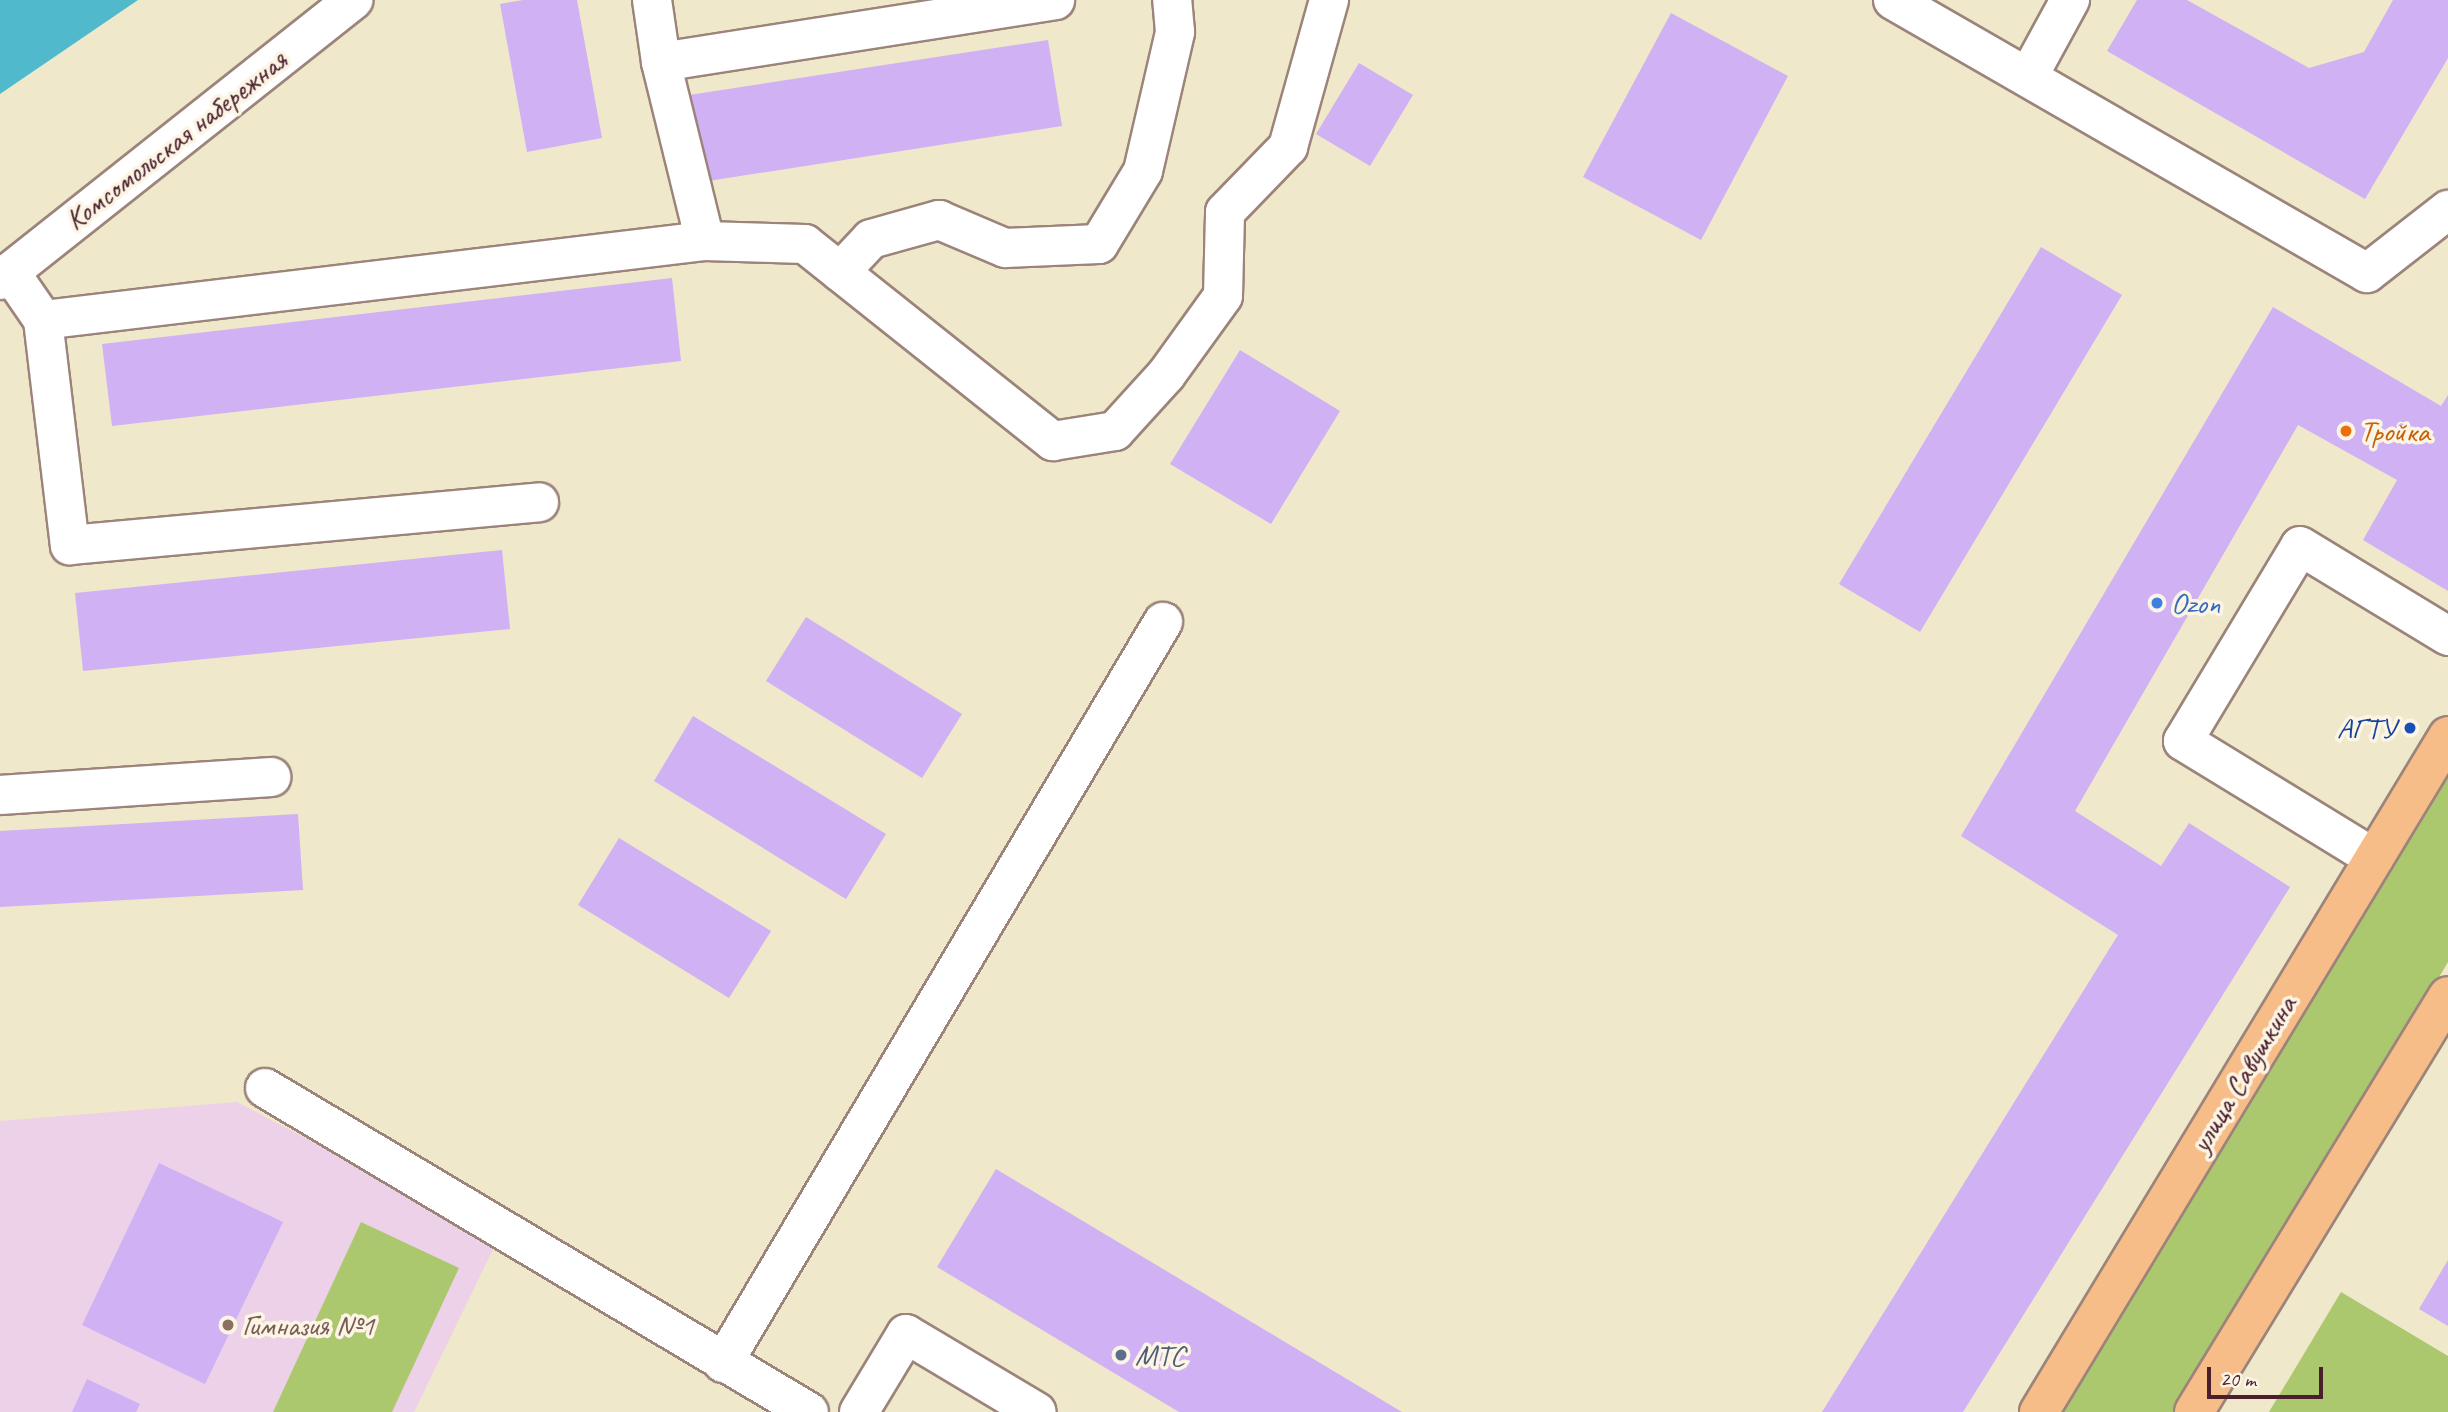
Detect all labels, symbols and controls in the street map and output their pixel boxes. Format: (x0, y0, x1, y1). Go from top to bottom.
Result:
street label: Комсомольская набережная (58, 42, 294, 238)
place label: Тройка (2360, 413, 2430, 449)
marker: Тройка (2338, 423, 2354, 439)
place label: Ozon (2171, 585, 2220, 621)
marker: Ozon (2149, 595, 2165, 611)
place label: АГТУ (2337, 710, 2396, 746)
marker: АГТУ (2402, 720, 2418, 736)
street label: улица Савушкина (2183, 990, 2303, 1158)
place label: Гимназия №1 (242, 1307, 374, 1343)
marker: Гимназия №1 (220, 1317, 236, 1333)
place label: МТС (1135, 1337, 1185, 1373)
marker: МТС (1113, 1347, 1129, 1363)
scale bar (2210, 1352, 2326, 1396)
text: 20 m (2220, 1366, 2256, 1392)

